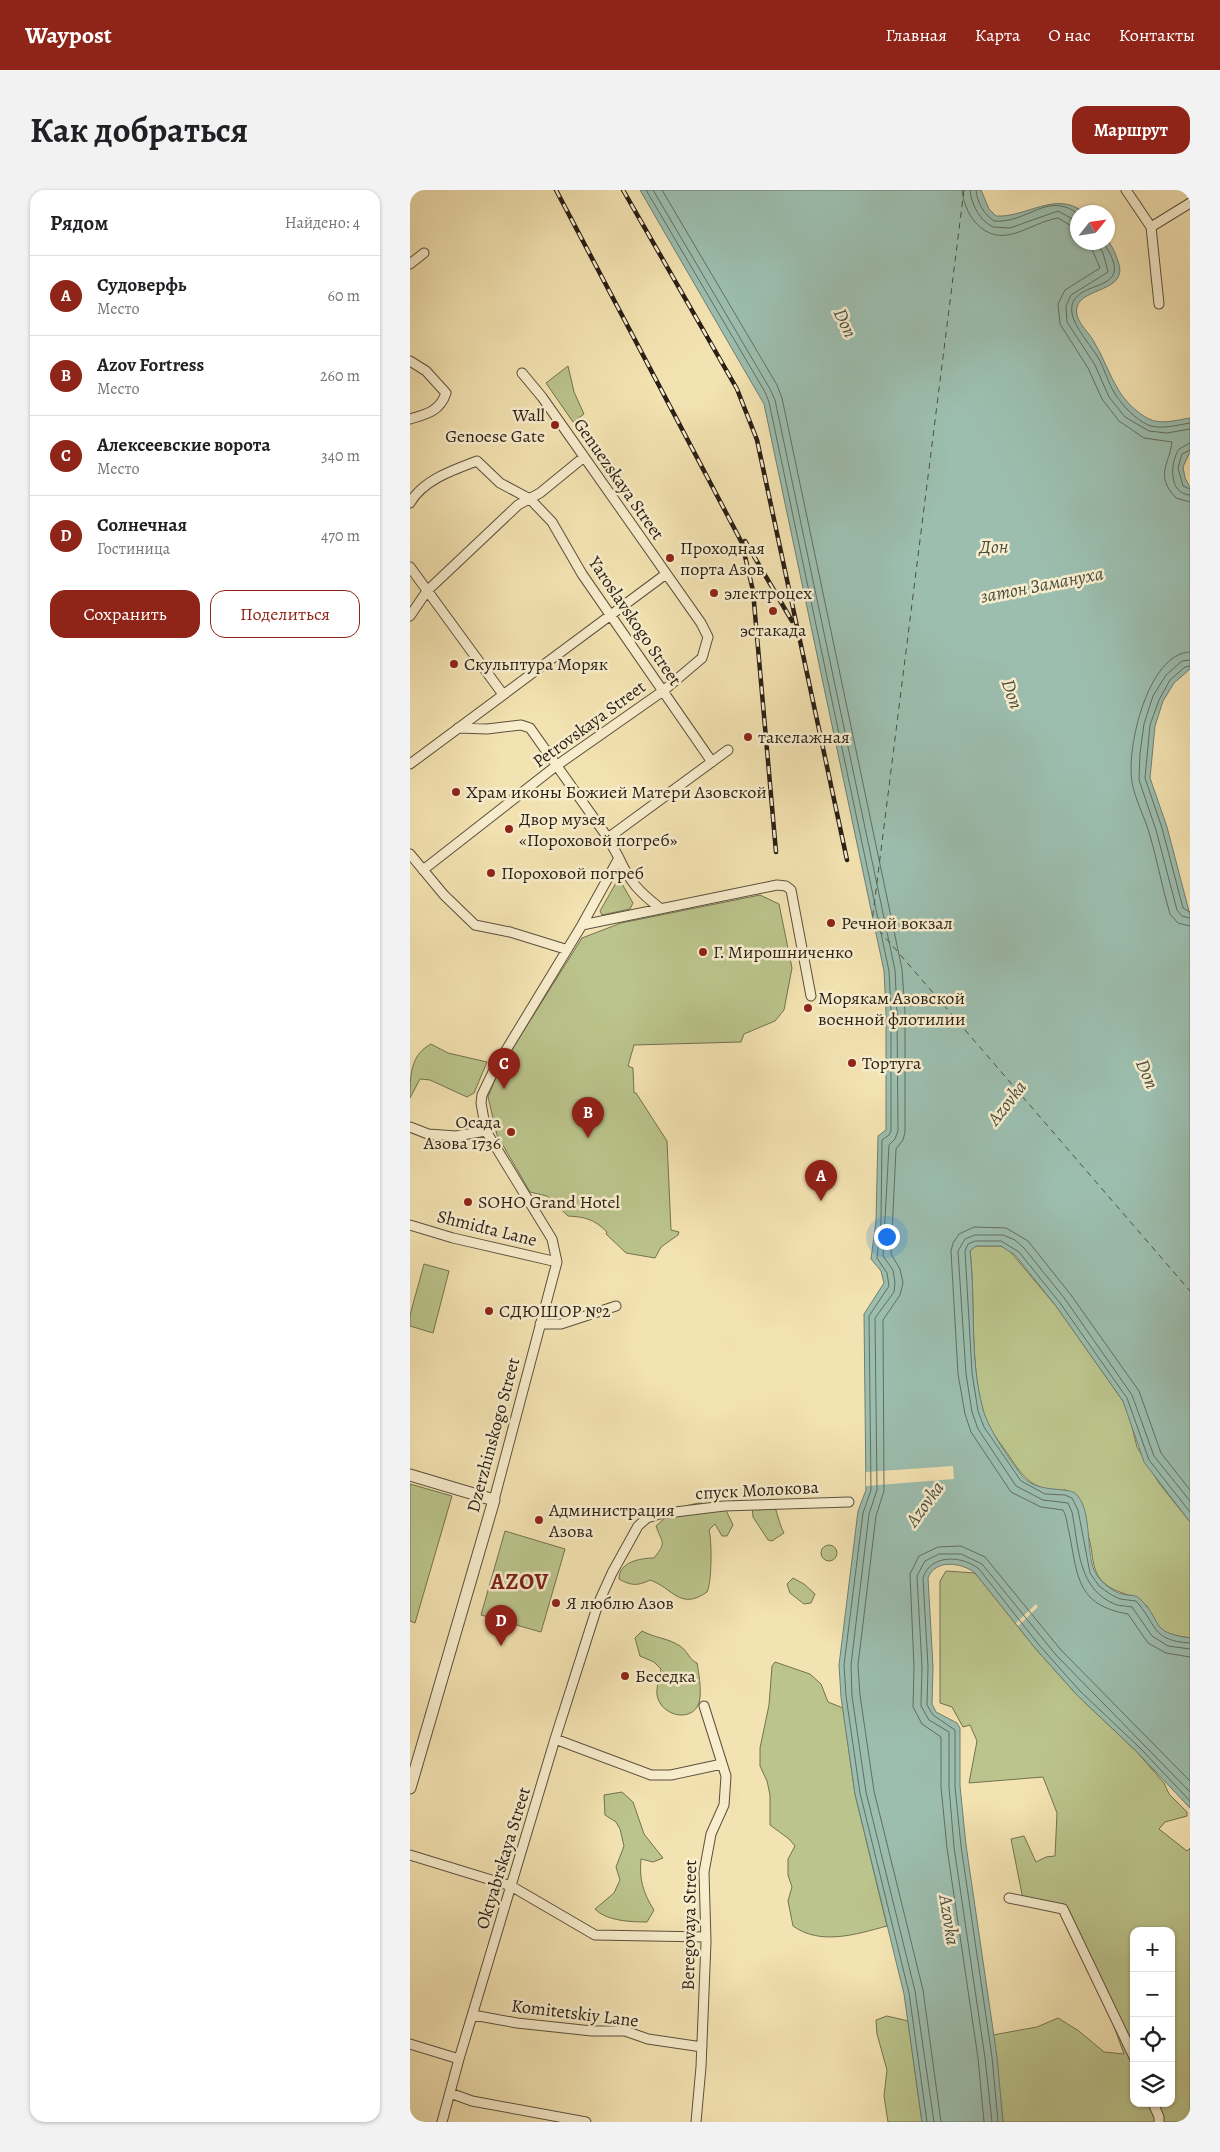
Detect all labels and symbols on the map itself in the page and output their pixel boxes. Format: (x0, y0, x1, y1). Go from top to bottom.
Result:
north arrow (1070, 205, 1115, 250)
water label: Don (827, 304, 863, 342)
place label: Wall Genoese Gate (445, 403, 546, 448)
street label: Genuezskaya Street (568, 413, 670, 545)
marker: Wall Genoese Gate (549, 419, 561, 431)
water label: Дон (978, 534, 1009, 560)
place label: Проходная порта Азов (680, 536, 765, 581)
street label: Yaroslavskogo Street (582, 551, 687, 690)
marker: Проходная порта Азов (664, 552, 676, 564)
water label: затон Замануха (978, 560, 1106, 610)
place label: электроцех (724, 581, 812, 605)
marker: электроцех (708, 587, 720, 599)
marker: эстакада (767, 605, 779, 617)
place label: эстакада (740, 618, 807, 642)
place label: Скульптура Моряк (464, 652, 608, 676)
marker: Скульптура Моряк (448, 658, 460, 670)
street label: Petrovskaya Street (528, 675, 650, 773)
water label: Don (995, 676, 1029, 712)
place label: такелажная (758, 725, 850, 749)
marker: такелажная (742, 731, 754, 743)
place label: Храм иконы Божией Матери Азовской (466, 780, 767, 804)
marker: Храм иконы Божией Матери Азовской (450, 786, 462, 798)
place label: Двор музея «Пороховой погреб» (519, 807, 678, 852)
marker: Двор музея «Пороховой погреб» (503, 823, 515, 835)
place label: Пороховой погреб (501, 861, 644, 885)
marker: Пороховой погреб (485, 867, 497, 879)
place label: Речной вокзал (841, 911, 953, 935)
marker: Речной вокзал (825, 917, 837, 929)
place label: Г. Мирошниченко (713, 940, 853, 964)
marker: Г. Мирошниченко (697, 946, 709, 958)
place label: Морякам Азовской военной флотилии (818, 986, 966, 1031)
marker: Морякам Азовской военной флотилии (802, 1002, 814, 1014)
pin: C (488, 1048, 520, 1089)
place label: Тортуга (862, 1051, 922, 1075)
water label: Don (1129, 1055, 1165, 1093)
marker: Тортуга (846, 1057, 858, 1069)
water label: Azovka (981, 1075, 1033, 1132)
pin: B (572, 1097, 604, 1138)
place label: Осада Азова 1736 (423, 1110, 502, 1155)
marker: Осада Азова 1736 (505, 1126, 517, 1138)
pin: A (805, 1160, 837, 1201)
place label: SOHO Grand Hotel (478, 1190, 621, 1214)
marker: SOHO Grand Hotel (462, 1196, 474, 1208)
street label: Shmidta Lane (435, 1204, 539, 1252)
your location (874, 1224, 900, 1250)
place label: СДЮШОР №2 (499, 1299, 611, 1323)
marker: СДЮШОР №2 (483, 1305, 495, 1317)
street label: Dzerzhinskogo Street (461, 1355, 525, 1515)
street label: спуск Молокова (695, 1475, 820, 1505)
water label: Azovka (899, 1476, 950, 1533)
place label: Администрация Азова (548, 1498, 675, 1543)
marker: Администрация Азова (533, 1514, 545, 1526)
district label: AZOV (490, 1567, 549, 1597)
place label: Я люблю Азов (566, 1591, 674, 1615)
marker: Я люблю Азов (550, 1597, 562, 1609)
pin: D (485, 1605, 517, 1646)
place label: Беседка (635, 1664, 696, 1688)
marker: Беседка (619, 1670, 631, 1682)
street label: Oktyabrskaya Street (470, 1784, 536, 1932)
street label: Beregovaya Street (676, 1859, 702, 1991)
water label: Azovka (932, 1892, 966, 1947)
street label: Komitetskiy Lane (510, 1993, 640, 2033)

